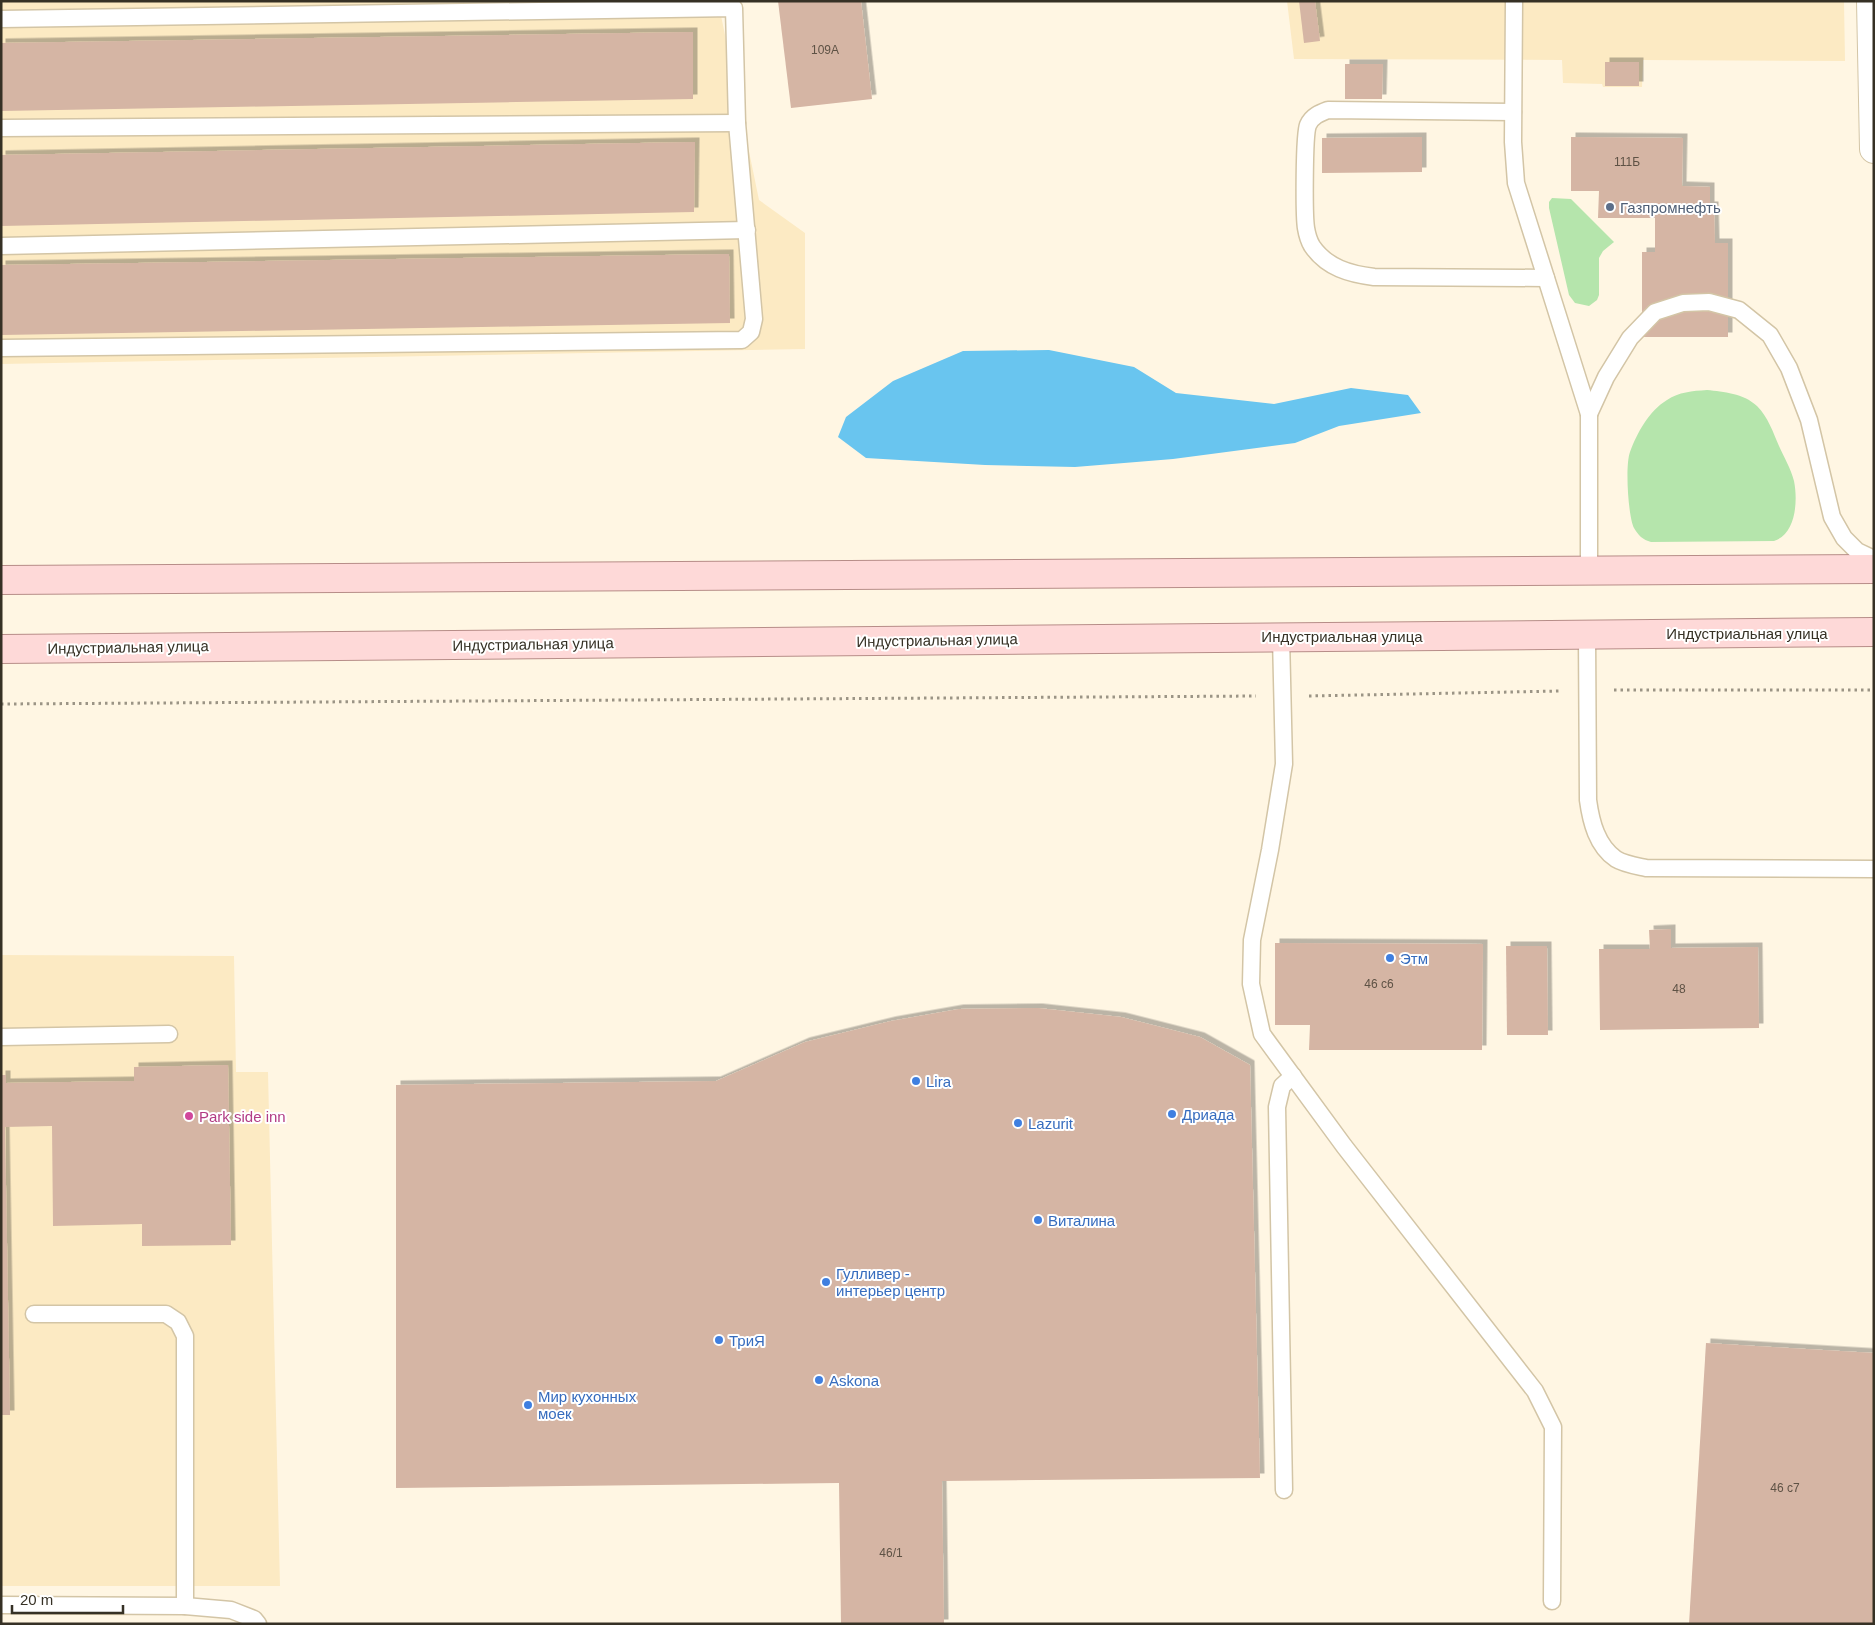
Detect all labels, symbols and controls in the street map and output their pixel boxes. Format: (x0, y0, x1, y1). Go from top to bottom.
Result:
house number: 109А (811, 43, 839, 57)
house number: 111Б (1614, 155, 1640, 169)
place label: Газпромнефть (1620, 199, 1721, 216)
marker: Газпромнефть (1604, 201, 1616, 213)
street label: Индустриальная улица (1666, 625, 1828, 642)
street label: Индустриальная улица (1261, 628, 1423, 645)
street label: Индустриальная улица (856, 630, 1018, 650)
street label: Индустриальная улица (452, 634, 614, 654)
street label: Индустриальная улица (47, 637, 209, 657)
place label: Этм (1400, 950, 1428, 967)
marker: Этм (1384, 952, 1396, 964)
house number: 46 с6 (1364, 977, 1394, 991)
house number: 48 (1672, 982, 1686, 996)
place label: Lira (926, 1073, 952, 1090)
marker: Lira (910, 1075, 922, 1087)
place label: Дриада (1182, 1106, 1235, 1123)
place label: Park side inn (199, 1108, 286, 1125)
marker: Дриада (1166, 1108, 1178, 1120)
marker: Park side inn (183, 1110, 195, 1122)
place label: Lazurit (1028, 1115, 1074, 1132)
marker: Lazurit (1012, 1117, 1024, 1129)
place label: Виталина (1048, 1212, 1116, 1229)
marker: Виталина (1032, 1214, 1044, 1226)
place label: Гулливер - интерьер центр (836, 1265, 945, 1299)
marker: Гулливер - интерьер центр (820, 1276, 832, 1288)
place label: ТриЯ (729, 1332, 765, 1349)
marker: ТриЯ (713, 1334, 725, 1346)
place label: Askona (829, 1372, 880, 1389)
marker: Askona (813, 1374, 825, 1386)
place label: Мир кухонных моек (538, 1388, 637, 1422)
marker: Мир кухонных моек (522, 1399, 534, 1411)
house number: 46 с7 (1770, 1481, 1800, 1495)
house number: 46/1 (879, 1546, 903, 1560)
scale bar (12, 1582, 124, 1614)
text: 20 m (20, 1591, 53, 1608)

